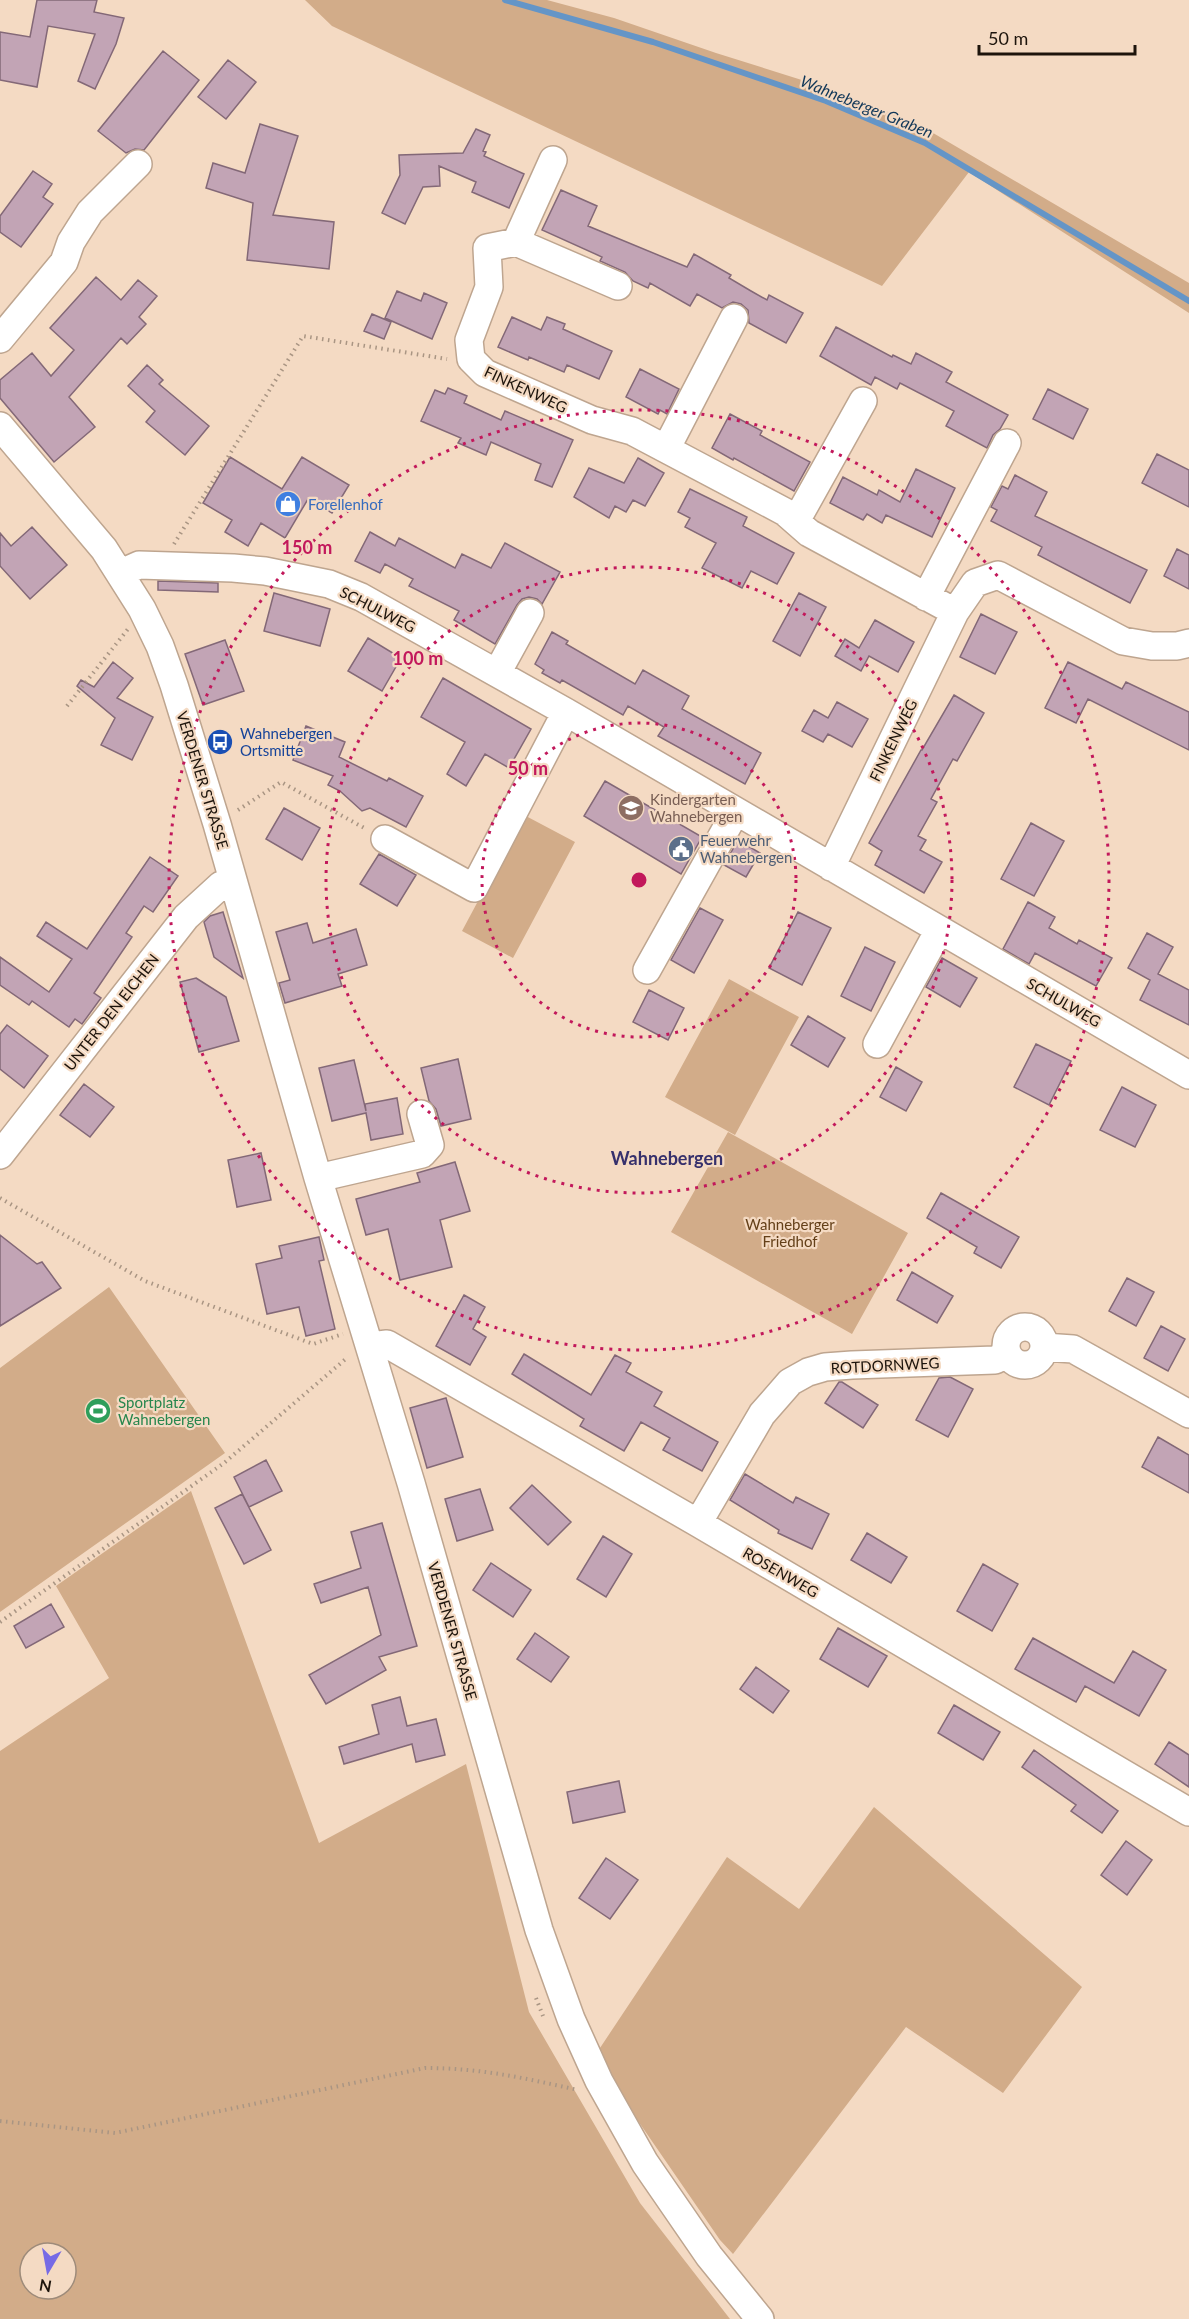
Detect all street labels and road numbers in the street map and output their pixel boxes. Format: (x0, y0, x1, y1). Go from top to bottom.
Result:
street label: FINKENWEG (482, 362, 570, 416)
street label: SCHULWEG (337, 582, 419, 636)
street label: FINKENWEG (865, 696, 921, 784)
street label: VERDENER STRASSE (173, 709, 233, 851)
street label: UNTER DEN EICHEN (60, 950, 162, 1074)
street label: SCHULWEG (1024, 974, 1104, 1030)
street label: ROTDORNWEG (830, 1353, 940, 1377)
street label: ROSENWEG (740, 1543, 822, 1601)
street label: VERDENER STRASSE (425, 1560, 481, 1702)

